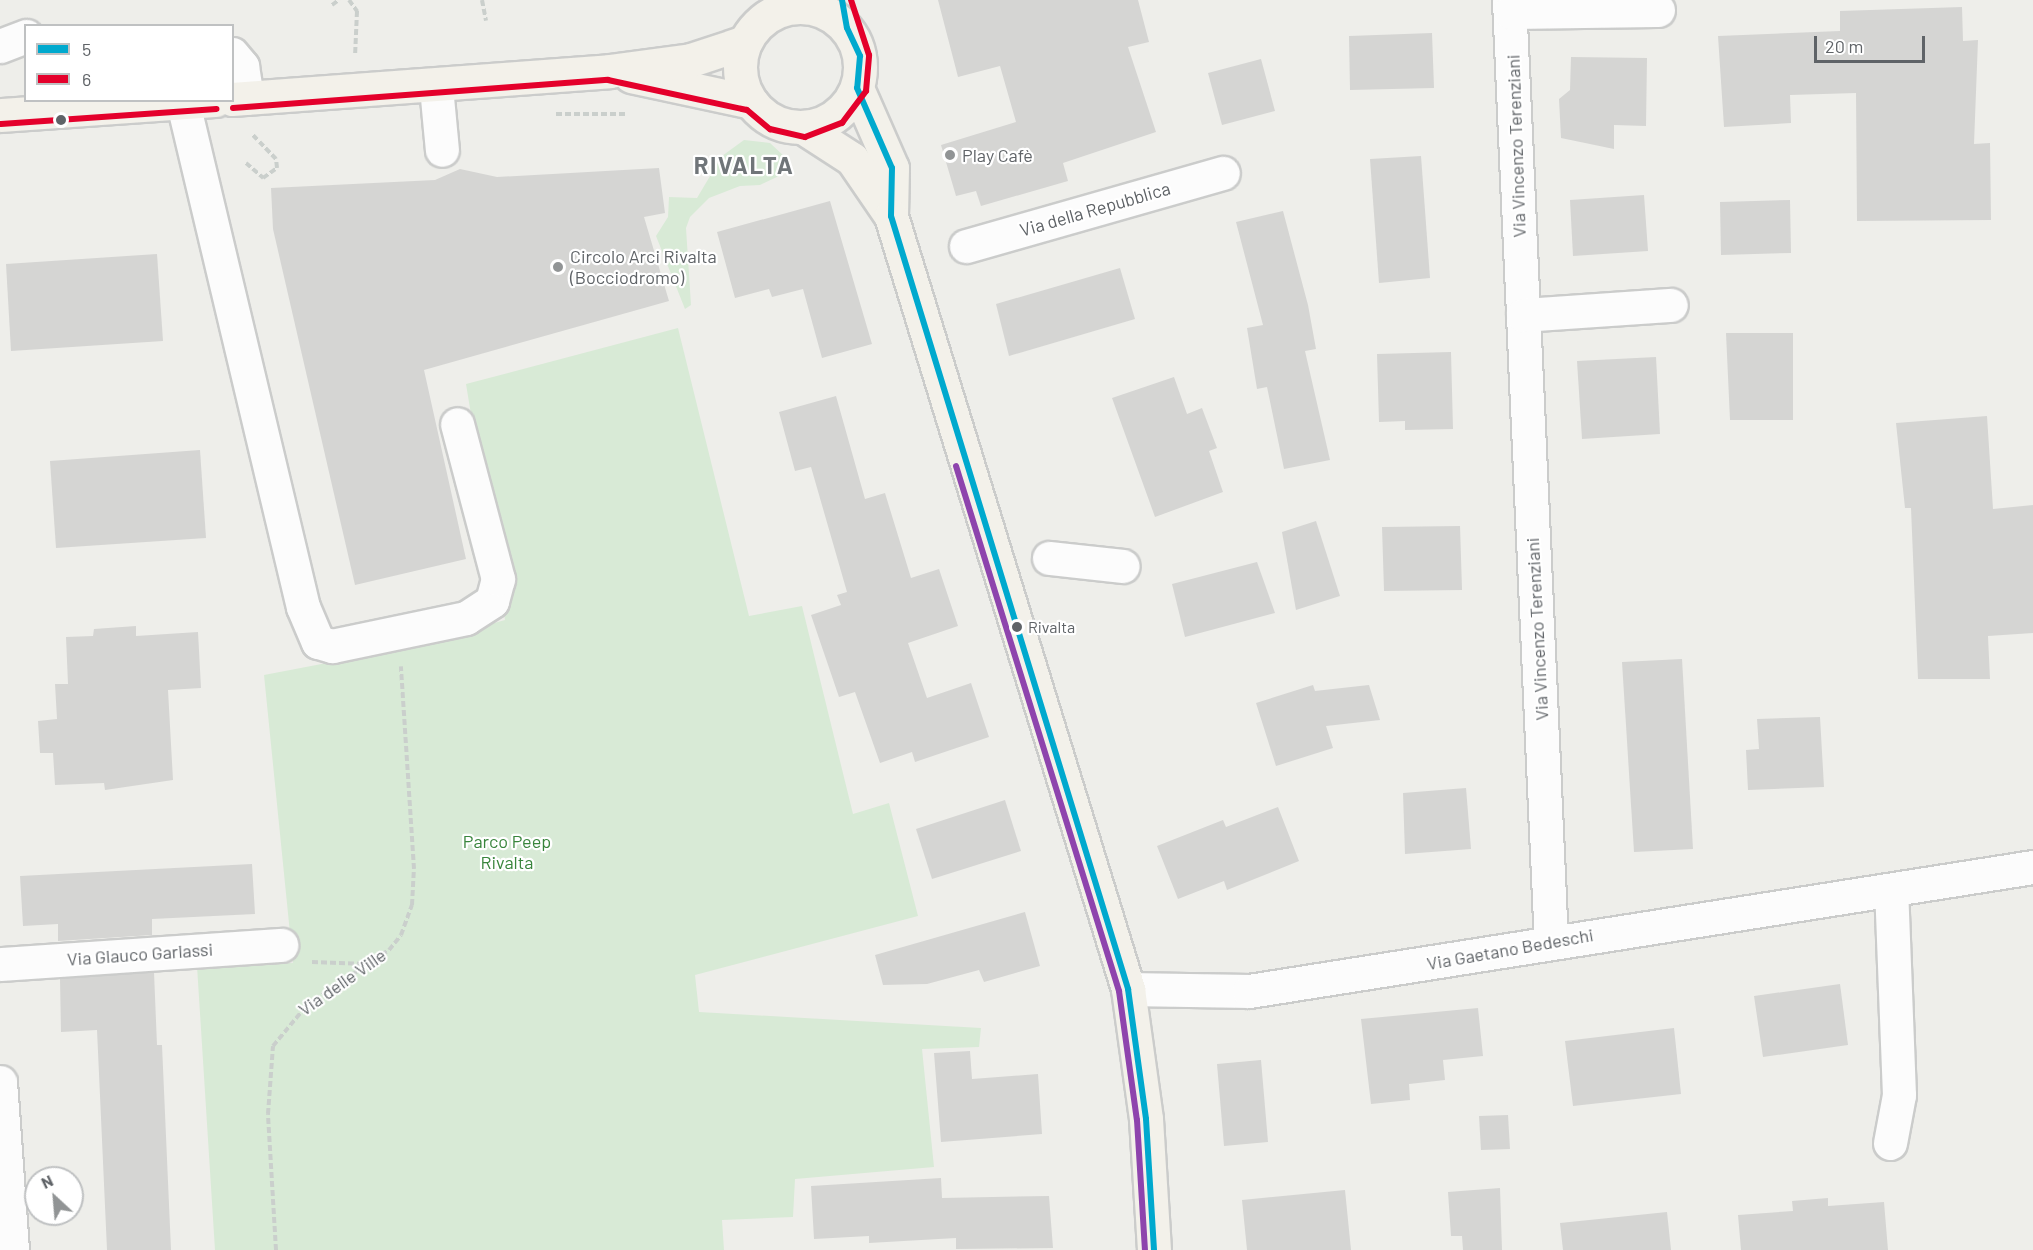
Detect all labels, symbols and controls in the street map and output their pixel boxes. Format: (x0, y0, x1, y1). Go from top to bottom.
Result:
legend (24, 24, 234, 102)
scale bar (1817, 24, 1928, 62)
text: 20 m (1825, 35, 1863, 57)
text: 5 (82, 38, 91, 60)
street label: Via Vincenzo Terenziani (1502, 54, 1530, 238)
text: 6 (82, 68, 91, 90)
unlabelled marker (55, 114, 67, 126)
place label: Play Cafè (962, 144, 1033, 166)
marker: Play Cafè (943, 148, 957, 162)
district label: RIVALTA (694, 151, 794, 179)
street label: Via della Repubblica (1017, 177, 1173, 241)
place label: Circolo Arci Rivalta (Bocciodromo) (570, 246, 717, 288)
marker: Circolo Arci Rivalta (Bocciodromo) (551, 260, 565, 274)
street label: Via Vincenzo Terenziani (1521, 537, 1553, 721)
place label: Rivalta (1028, 617, 1075, 637)
marker: Rivalta (1011, 621, 1023, 633)
park label: Parco Peep Rivalta (463, 831, 551, 874)
street label: Via Gaetano Bedeschi (1425, 924, 1595, 974)
street label: Via Glauco Garlassi (66, 938, 214, 970)
street label: Via delle Ville (294, 944, 390, 1020)
north arrow (24, 1166, 84, 1226)
text: N (38, 1170, 56, 1192)

